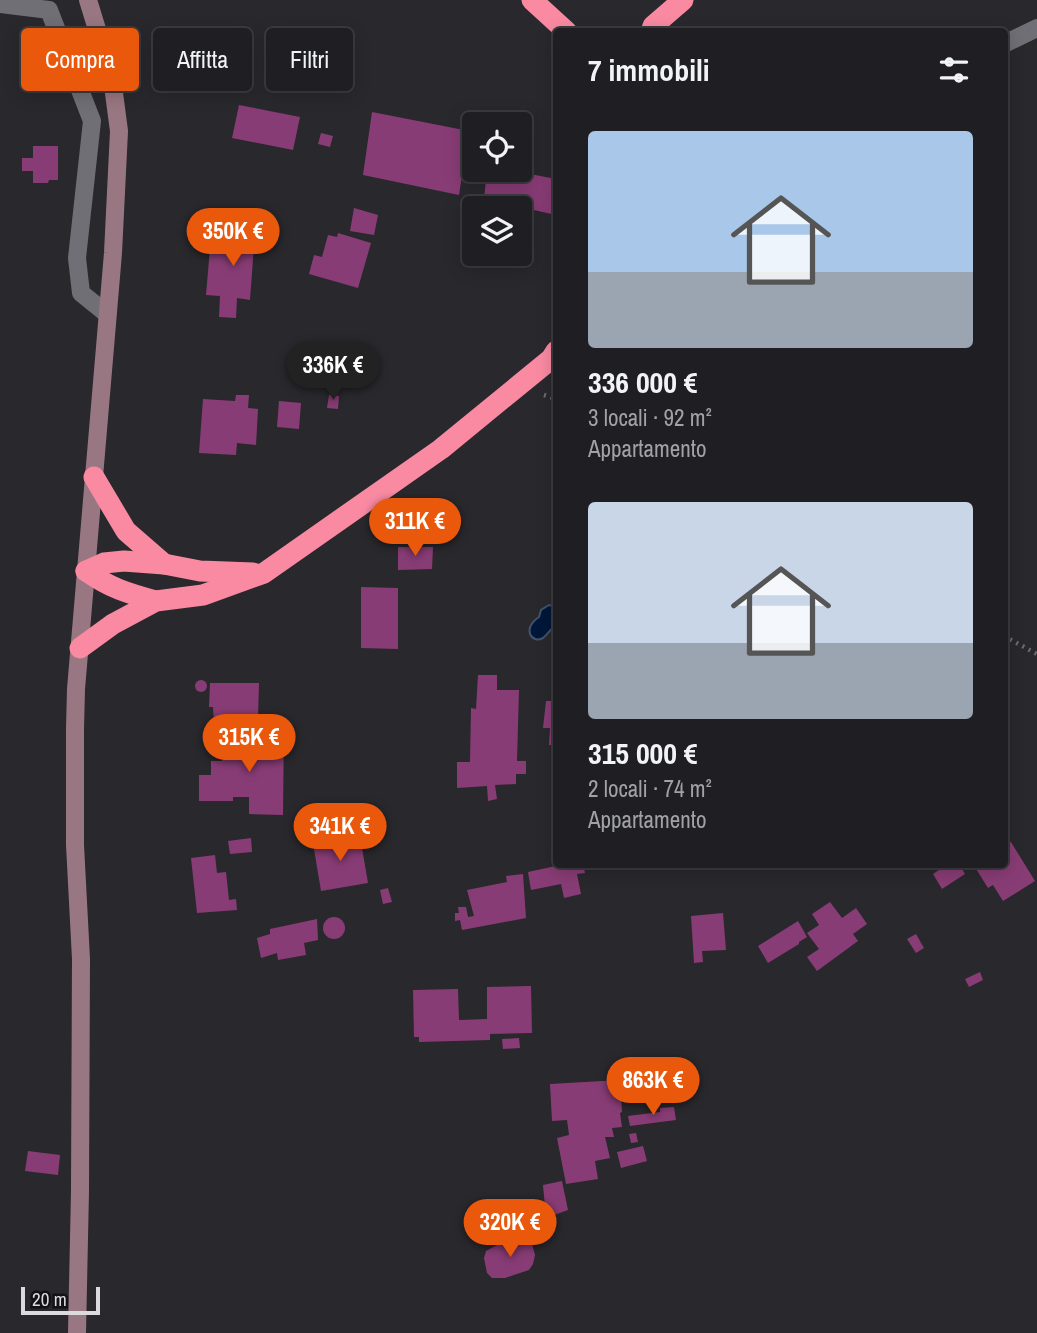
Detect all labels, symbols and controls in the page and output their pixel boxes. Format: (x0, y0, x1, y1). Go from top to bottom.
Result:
chip: Compra (21, 28, 139, 91)
chip: Affitta (153, 28, 252, 91)
chip: Filtri (266, 28, 353, 91)
text: 7 immobili (588, 50, 710, 90)
icon: filters (935, 51, 973, 89)
map controls (462, 112, 532, 266)
button: locate (462, 112, 532, 182)
icon: home (718, 177, 844, 303)
button: layers (462, 196, 532, 266)
pin: 350K € (176, 208, 290, 268)
text: 350K € (203, 215, 263, 246)
pin: 336K € (276, 342, 390, 402)
text: 336K € (303, 349, 363, 380)
text: 336 000 € (588, 362, 697, 402)
text: 3 locali · 92 m² (588, 402, 712, 433)
text: Appartamento (588, 433, 706, 464)
pin: 311K € (358, 498, 472, 558)
text: 311K € (385, 505, 445, 536)
icon: home (718, 548, 844, 674)
pin: 315K € (192, 714, 306, 774)
text: 315K € (219, 721, 279, 752)
text: 315 000 € (588, 733, 697, 773)
text: 2 locali · 74 m² (588, 773, 712, 804)
pin: 341K € (283, 804, 397, 863)
text: Appartamento (588, 804, 706, 835)
text: 341K € (310, 810, 370, 841)
pin: 863K € (596, 1058, 710, 1117)
text: 863K € (623, 1064, 683, 1095)
pin: 320K € (453, 1200, 567, 1259)
text: 320K € (480, 1206, 540, 1237)
scale bar (21, 1284, 100, 1316)
text: 20 m (32, 1286, 67, 1312)

